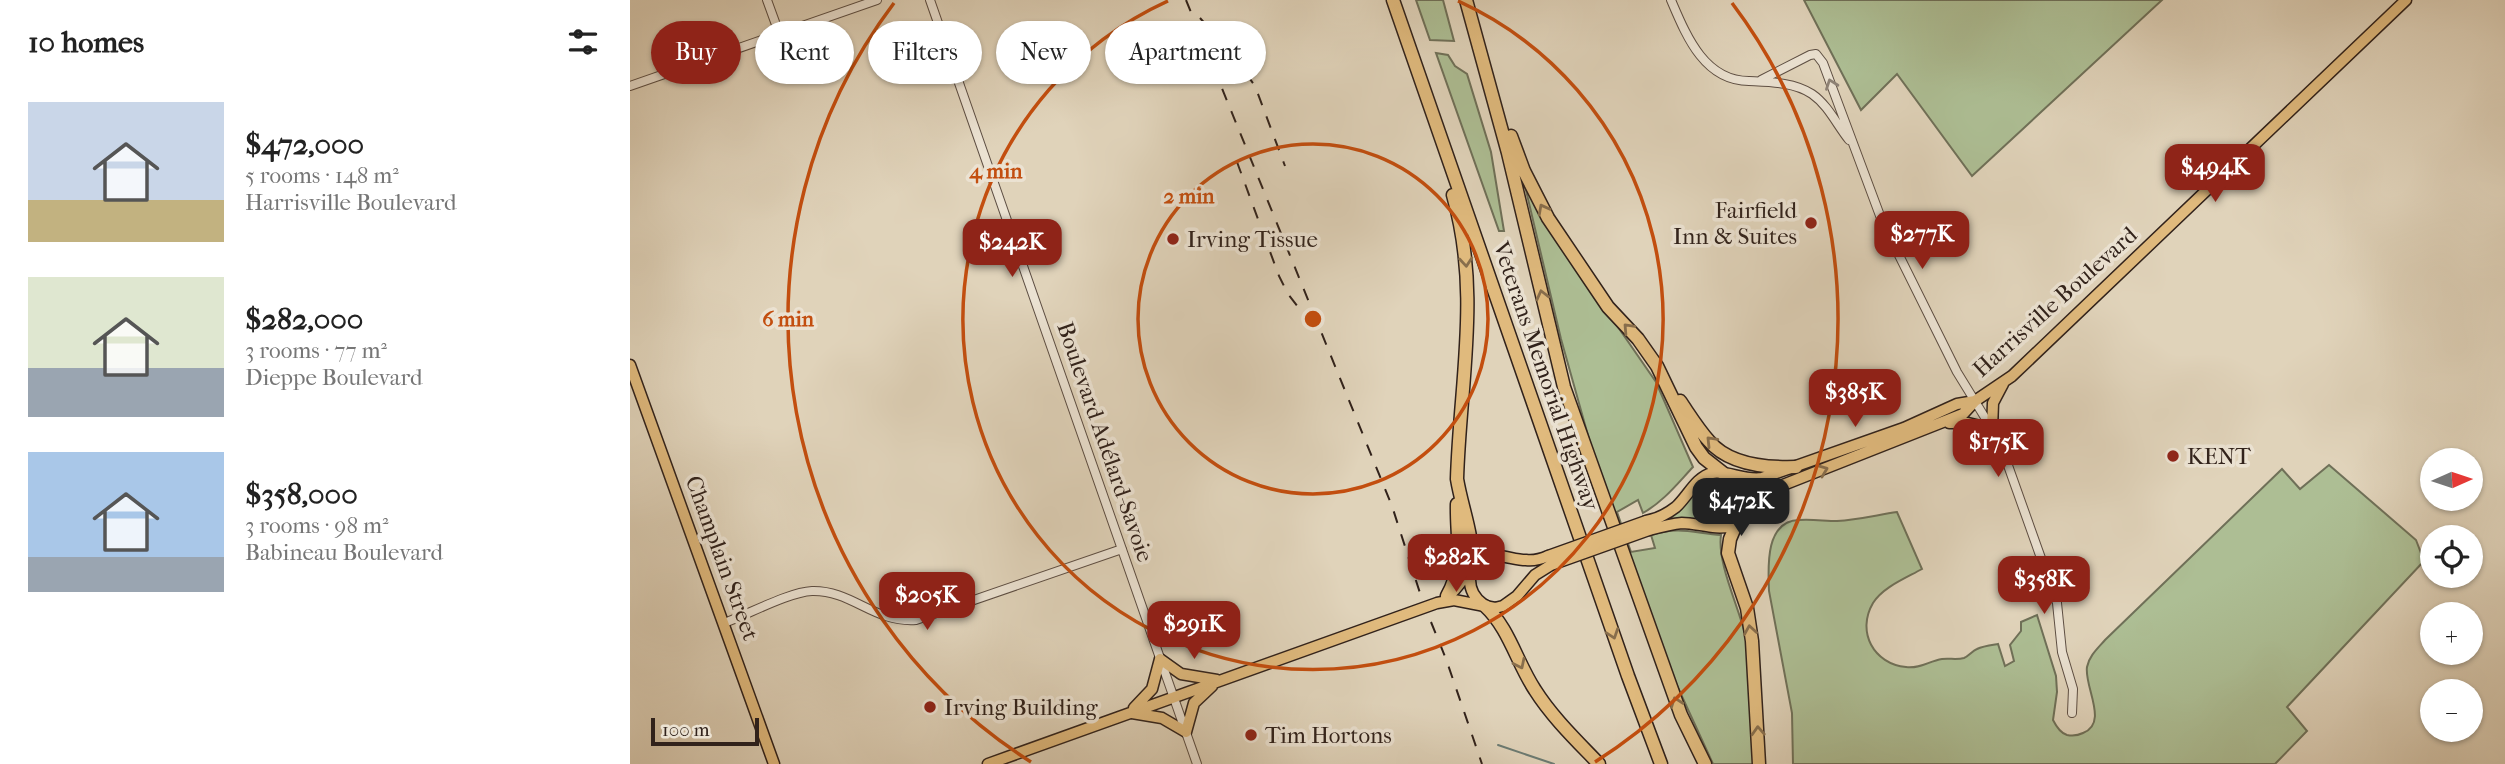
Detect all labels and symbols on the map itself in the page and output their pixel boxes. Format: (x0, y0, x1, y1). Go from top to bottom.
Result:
one-way arrow (1825, 79, 1839, 91)
pin: $494K (2166, 144, 2264, 204)
text: 4 min (969, 159, 1023, 184)
text: 2 min (1163, 184, 1215, 208)
place label: Fairfield Inn & Suites (1673, 197, 1797, 250)
one-way arrow (1538, 204, 1551, 216)
pin: $277K (1873, 212, 1971, 271)
marker: Fairfield Inn & Suites (1803, 215, 1819, 231)
pin: $242K (963, 219, 1061, 279)
street label: Harrisville Boulevard (1967, 221, 2143, 383)
place label: Irving Tissue (1187, 226, 1318, 253)
marker: Irving Tissue (1165, 231, 1181, 247)
street label: Veterans Memorial Highway (1487, 237, 1605, 514)
one-way arrow (1458, 256, 1473, 267)
one-way arrow (1536, 289, 1550, 301)
text: 6 min (762, 307, 815, 331)
centre of rings (1301, 307, 1325, 331)
street label: Boulevard Adélard-Savoie (1051, 318, 1159, 566)
one-way arrow (1623, 323, 1636, 336)
pin: $385K (1806, 370, 1904, 429)
pin: $175K (1949, 420, 2047, 479)
one-way arrow (1706, 436, 1719, 449)
place label: KENT (2187, 443, 2251, 470)
marker: KENT (2165, 448, 2181, 464)
north arrow (2420, 448, 2483, 511)
one-way arrow (1817, 464, 1829, 478)
street label: Champlain Street (680, 472, 764, 644)
pin: $472K (1692, 478, 1790, 538)
pin: $282K (1407, 534, 1505, 594)
pin: $358K (1995, 556, 2093, 616)
pin: $205K (878, 572, 976, 632)
pin: $291K (1145, 602, 1243, 661)
one-way arrow (1743, 624, 1758, 636)
one-way arrow (1605, 627, 1619, 639)
one-way arrow (1512, 657, 1526, 669)
place label: Irving Building (944, 694, 1098, 721)
one-way arrow (1670, 697, 1684, 709)
marker: Irving Building (922, 699, 938, 715)
scale bar (651, 715, 760, 747)
place label: Tim Hortons (1265, 722, 1392, 749)
one-way arrow (1750, 725, 1765, 736)
marker: Tim Hortons (1243, 727, 1259, 743)

